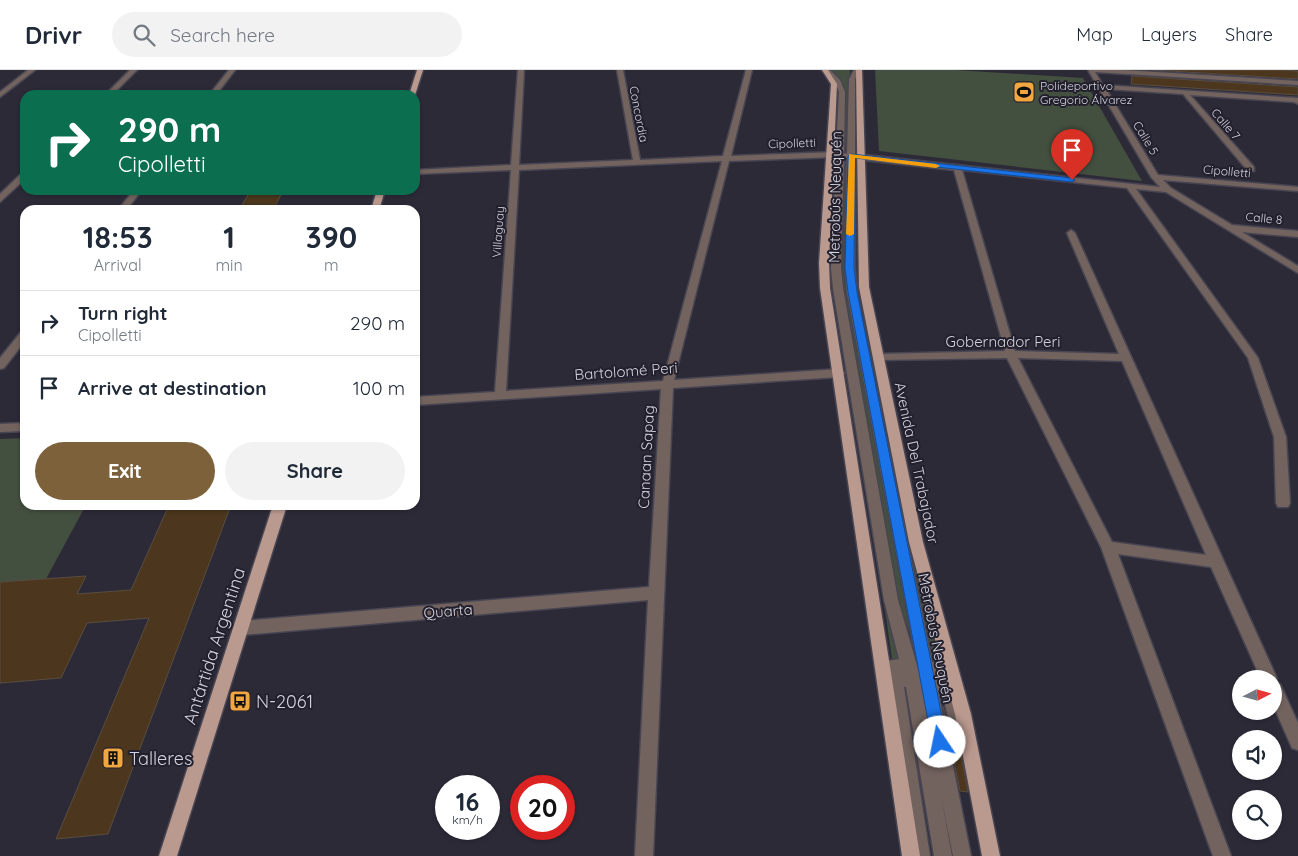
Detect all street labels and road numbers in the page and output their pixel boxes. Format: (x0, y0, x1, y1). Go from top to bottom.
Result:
street label: Concordia (626, 85, 652, 143)
street label: Calle 7 (1208, 105, 1244, 143)
street label: Calle 5 (1130, 118, 1162, 158)
street label: Metrobús Neuquén (824, 131, 846, 263)
street label: Cipolletti (768, 135, 816, 151)
street label: Cipolletti (1203, 161, 1251, 181)
street label: Villaguay (489, 206, 507, 258)
street label: Calle 8 (1245, 209, 1283, 227)
street label: Gobernador Peri (946, 332, 1060, 351)
street label: Bartolomé Peri (574, 358, 678, 384)
street label: Avenida Del Trabajador (891, 380, 943, 546)
street label: Canaan Sapag (634, 405, 658, 509)
street label: Antártida Argentina (178, 565, 250, 727)
street label: Metrobús Neuquén (914, 571, 958, 705)
street label: Quarta (423, 599, 473, 623)

